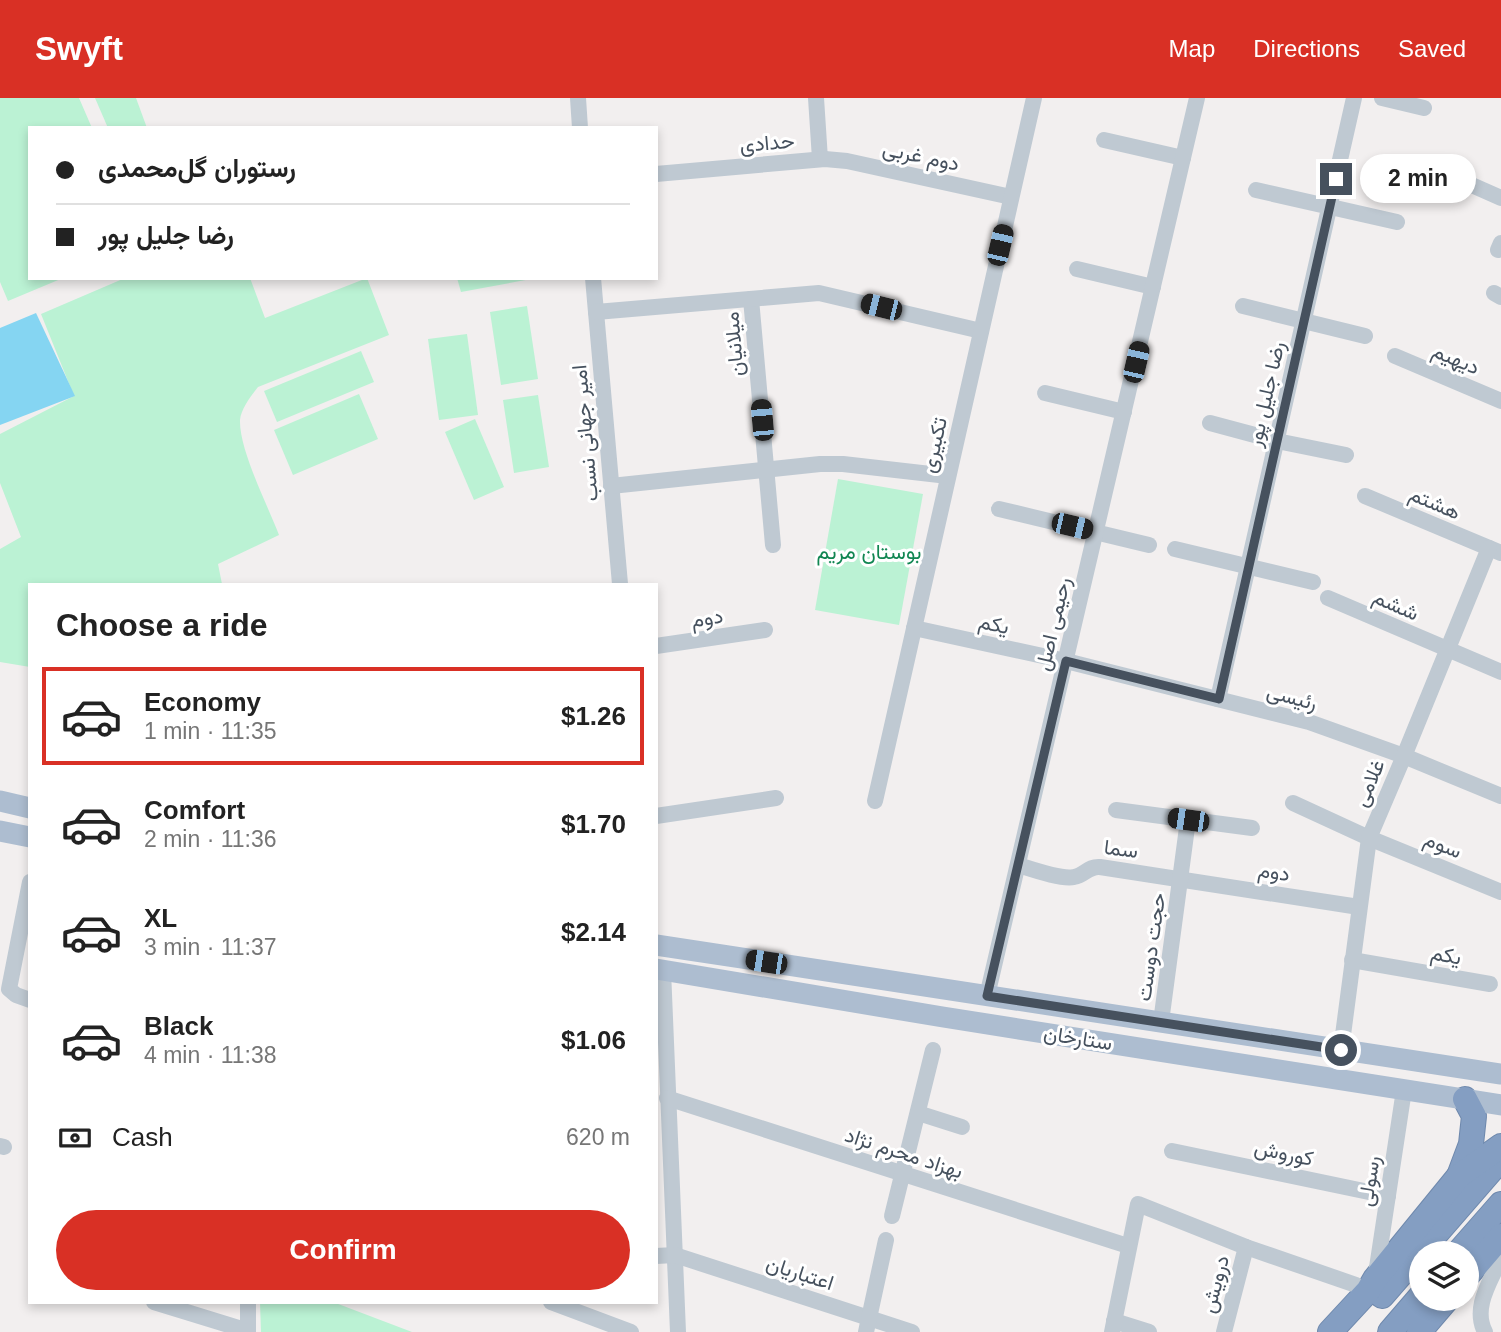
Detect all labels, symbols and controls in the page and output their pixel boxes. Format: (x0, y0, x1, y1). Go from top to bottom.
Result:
text: Swyft (35, 30, 123, 67)
text: Map (1169, 35, 1215, 62)
text: Directions (1253, 35, 1360, 62)
text: Saved (1398, 35, 1466, 62)
street label: حدادی (739, 129, 795, 157)
street label: دوم غربی (880, 136, 962, 178)
text: رستوران گل‌محمدی (98, 153, 296, 183)
callout: 2 min (1360, 154, 1476, 204)
route end (1320, 163, 1352, 195)
text: 2 min (1388, 165, 1448, 191)
text: رضا جلیل پور (98, 220, 234, 250)
car (986, 222, 1015, 268)
car (859, 292, 904, 322)
street label: میلانیان (719, 311, 749, 377)
street label: دیهیم (1428, 338, 1483, 381)
car (1122, 339, 1151, 385)
street label: رضا جلیل پور (1242, 339, 1292, 451)
street label: امیر جهانی نسب (567, 364, 604, 502)
car (750, 398, 775, 442)
street label: تکبیری (916, 415, 953, 475)
street label: هشتم (1405, 482, 1464, 526)
car (1050, 511, 1095, 541)
park label: بوستان مریم (817, 540, 921, 566)
street label: رحیمی اصل (1031, 575, 1076, 673)
street label: ششم (1369, 584, 1423, 627)
street label: دوم (689, 604, 725, 634)
text: Choose a ride (56, 607, 268, 643)
street label: یکم (976, 609, 1011, 641)
street label: رئیسی (1264, 679, 1320, 716)
icon: car (60, 685, 123, 748)
text: Economy (144, 687, 261, 717)
text: $1.26 (561, 701, 626, 731)
text: 1 min · 11:35 (144, 718, 277, 744)
street label: غلامی (1348, 756, 1390, 810)
icon: car (60, 793, 123, 856)
text: Comfort (144, 795, 245, 825)
car (1166, 807, 1211, 833)
text: $1.70 (561, 809, 626, 839)
text: 2 min · 11:36 (144, 826, 277, 852)
street label: سوم (1420, 827, 1465, 865)
street label: سما (1103, 835, 1139, 862)
street label: دوم (1256, 858, 1292, 888)
street label: حجت دوست (1132, 891, 1171, 1003)
icon: car (60, 901, 123, 964)
text: XL (144, 903, 177, 933)
text: $2.14 (561, 917, 626, 947)
text: 3 min · 11:37 (144, 934, 277, 960)
street label: یکم (1429, 941, 1463, 971)
car (744, 948, 789, 976)
icon: car (60, 1009, 123, 1072)
text: Black (144, 1011, 213, 1041)
street label: ستارخان (1042, 1021, 1114, 1056)
text: $1.06 (561, 1025, 626, 1055)
route start (1325, 1034, 1357, 1066)
text: 4 min · 11:38 (144, 1042, 277, 1068)
icon: cash (56, 1119, 94, 1157)
text: Cash (112, 1122, 173, 1152)
street label: بهزاد محرم نژاد (841, 1123, 966, 1185)
text: 620 m (566, 1124, 630, 1150)
street label: کوروش (1252, 1135, 1316, 1172)
street label: رسولی (1353, 1154, 1386, 1208)
button: Confirm (56, 1210, 630, 1290)
map controls (1409, 1241, 1479, 1311)
button: layers (1409, 1241, 1479, 1311)
street label: اعتباریان (763, 1251, 837, 1296)
street label: درویش (1196, 1253, 1235, 1316)

